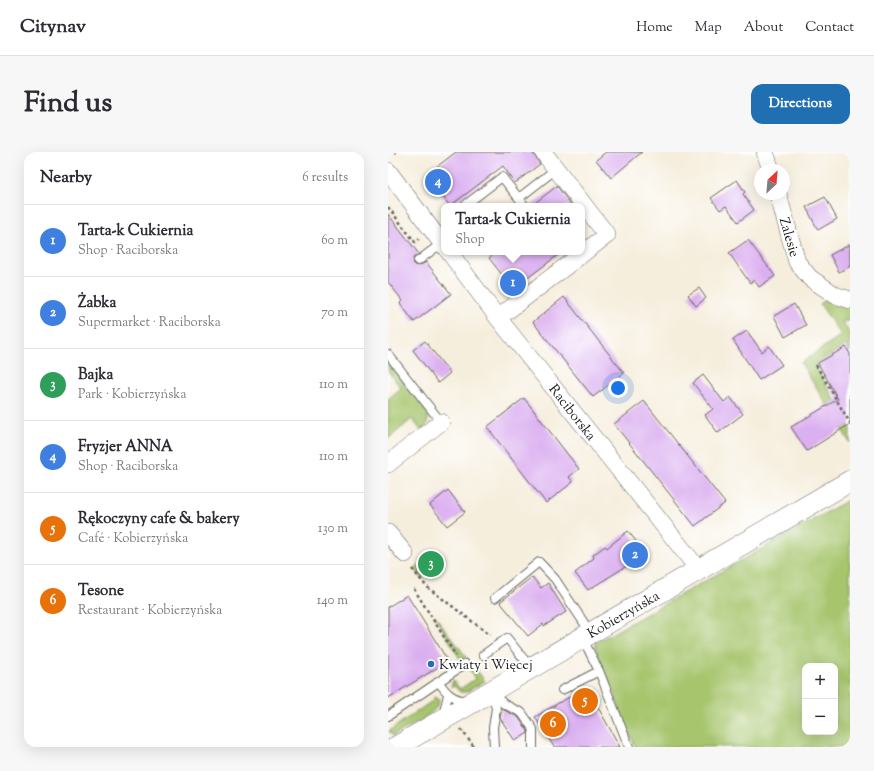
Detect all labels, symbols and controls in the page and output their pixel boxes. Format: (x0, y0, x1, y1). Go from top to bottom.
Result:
text: Citynav (20, 14, 86, 41)
text: Home (636, 18, 673, 38)
text: Map (695, 18, 722, 38)
text: About (744, 18, 783, 38)
text: Contact (805, 18, 854, 38)
text: Find us (24, 84, 112, 124)
button: Directions (751, 84, 850, 124)
north arrow (754, 164, 790, 200)
text: Nearby (40, 166, 92, 190)
pin: 4 (425, 167, 451, 197)
text: 6 results (302, 169, 348, 187)
popup (441, 203, 585, 255)
text: Tarta-k Cukiernia (455, 210, 571, 231)
street label: Zalesie (773, 215, 803, 260)
text: Tarta-k Cukiernia (78, 221, 193, 242)
text: Shop (455, 231, 485, 249)
text: 1 (51, 232, 55, 250)
text: 60 m (321, 232, 348, 250)
text: Shop · Raciborska (78, 242, 178, 260)
pin: 1 (500, 268, 526, 298)
text: Żabka (78, 293, 116, 314)
text: 2 (50, 304, 56, 322)
text: 70 m (321, 304, 348, 322)
text: Supermarket · Raciborska (78, 314, 221, 332)
text: Bajka (78, 365, 113, 386)
text: 3 (50, 376, 56, 394)
text: 110 m (319, 376, 348, 394)
your location (608, 378, 628, 398)
street label: Raciborska (543, 381, 600, 446)
text: Park · Kobierzyńska (78, 386, 186, 404)
text: Fryzjer ANNA (78, 437, 173, 458)
text: 4 (50, 448, 56, 466)
text: 110 m (319, 448, 348, 466)
text: Shop · Raciborska (78, 458, 178, 476)
text: Rękoczyny cafe & bakery (78, 509, 240, 530)
text: 5 (51, 520, 55, 538)
text: 130 m (318, 520, 348, 538)
text: Café · Kobierzyńska (78, 530, 188, 548)
pin: 2 (622, 540, 648, 570)
pin: 3 (418, 549, 444, 579)
text: Tesone (78, 581, 124, 602)
street label: Kobierzyńska (584, 587, 664, 645)
text: 6 (50, 592, 56, 610)
text: 140 m (317, 592, 348, 610)
text: Restaurant · Kobierzyńska (78, 602, 222, 620)
place label: Kwiaty i Więcej (439, 656, 533, 676)
marker: Kwiaty i Więcej (426, 659, 436, 669)
map controls (802, 663, 838, 735)
button: + (802, 663, 838, 699)
pin: 5 (572, 686, 598, 716)
button: − (802, 699, 838, 735)
pin: 6 (540, 709, 566, 739)

